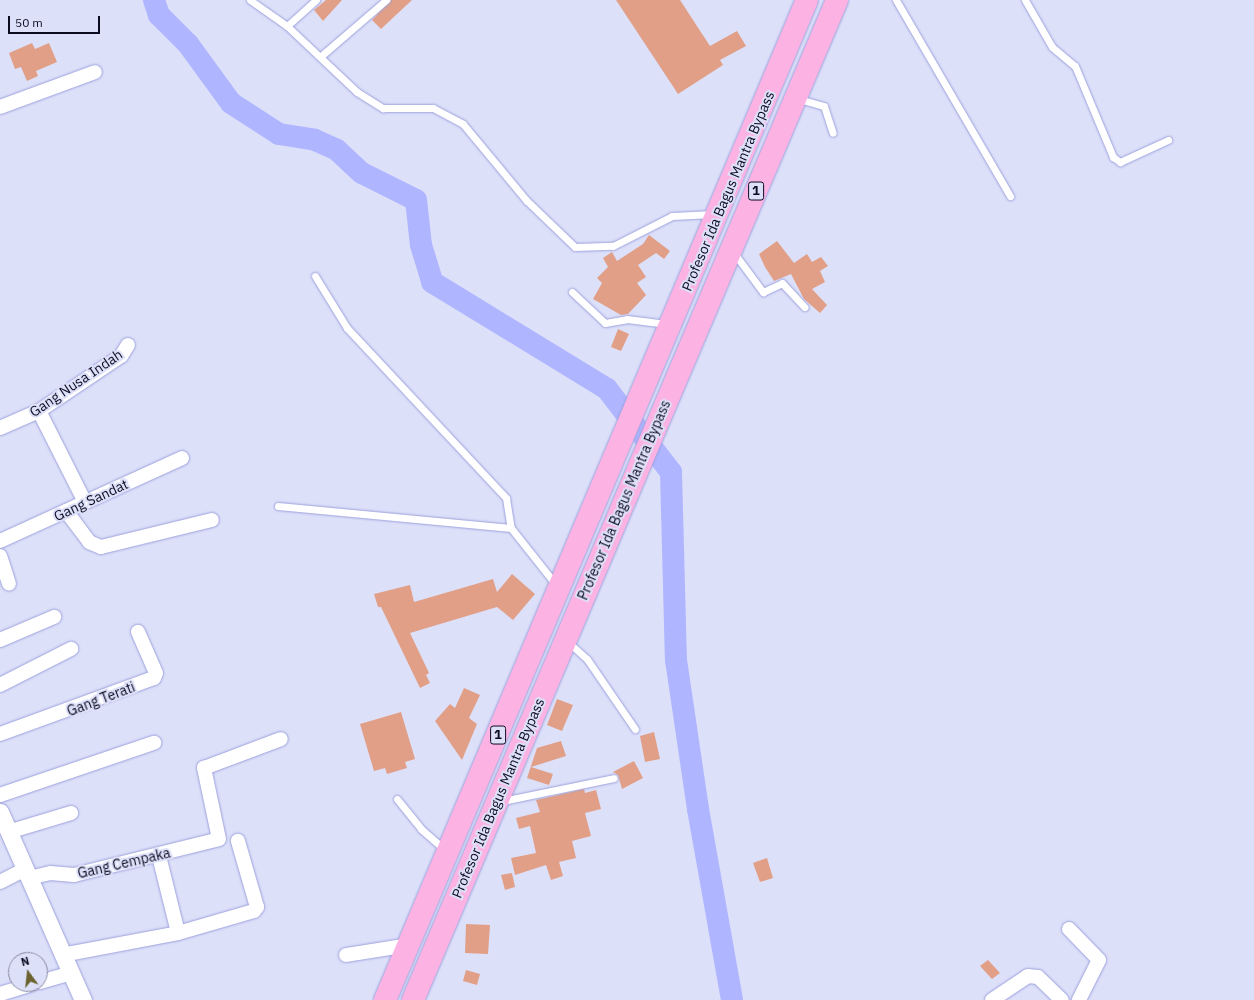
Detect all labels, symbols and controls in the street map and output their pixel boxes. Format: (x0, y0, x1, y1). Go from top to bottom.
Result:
scale bar (10, 8, 102, 34)
text: 50 m (15, 15, 43, 30)
street label: Profesor Ida Bagus Mantra Bypass (678, 88, 778, 294)
road number: 1 (748, 180, 764, 202)
street label: Gang Nusa Indah (26, 346, 126, 420)
street label: Profesor Ida Bagus Mantra Bypass (574, 397, 674, 603)
street label: Gang Sandat (51, 475, 131, 525)
street label: Gang Terati (65, 678, 137, 720)
street label: Profesor Ida Bagus Mantra Bypass (448, 695, 548, 901)
road number: 1 (490, 724, 506, 746)
street label: Gang Cempaka (76, 844, 172, 882)
north arrow (8, 952, 48, 992)
text: N (19, 954, 31, 969)

